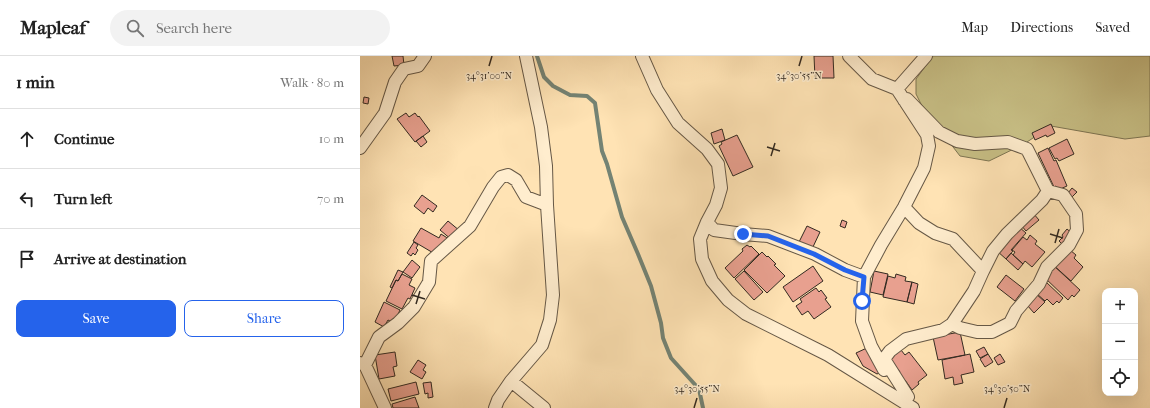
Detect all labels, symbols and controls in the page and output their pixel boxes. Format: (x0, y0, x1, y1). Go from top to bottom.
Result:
search box (110, 10, 390, 46)
text: Mapleaf (20, 17, 86, 39)
icon: search (124, 17, 146, 39)
text: Search here (156, 19, 232, 37)
text: Map (961, 19, 988, 36)
text: Directions (1010, 19, 1073, 36)
text: Saved (1095, 19, 1130, 36)
text: 34°31'00"N (466, 70, 512, 82)
text: 34°30'55"N (776, 70, 822, 82)
text: 1 min (16, 72, 55, 92)
text: Walk · 80 m (280, 75, 344, 90)
icon: ahead (16, 128, 38, 150)
text: Continue (54, 130, 114, 148)
text: 10 m (319, 131, 344, 146)
icon: left (16, 188, 38, 210)
text: Turn left (54, 190, 112, 208)
text: 70 m (317, 191, 344, 206)
route end (734, 225, 752, 243)
icon: arrive (16, 248, 38, 270)
text: Arrive at destination (54, 250, 186, 268)
map controls (1102, 288, 1138, 396)
button: + (1102, 288, 1138, 324)
route start (853, 292, 871, 310)
button: Save (16, 300, 176, 337)
button: Share (184, 300, 344, 337)
button: − (1102, 324, 1138, 360)
button: locate (1102, 360, 1138, 396)
text: 34°30'55"N (674, 383, 720, 395)
text: 34°30'50"N (984, 383, 1031, 395)

